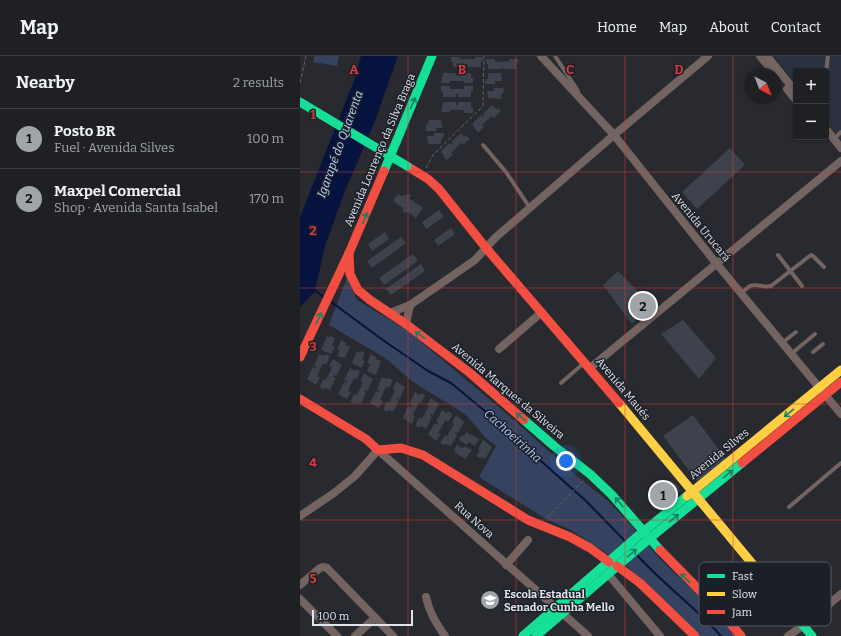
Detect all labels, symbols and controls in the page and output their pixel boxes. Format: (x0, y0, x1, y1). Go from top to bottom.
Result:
text: Map (20, 16, 59, 39)
text: Home (597, 19, 637, 36)
text: Map (659, 19, 687, 36)
text: About (709, 19, 749, 36)
text: Contact (771, 19, 821, 36)
text: A (349, 62, 359, 77)
text: B (458, 62, 466, 77)
text: C (566, 62, 574, 77)
text: D (674, 62, 684, 77)
north arrow (745, 68, 781, 104)
map controls (793, 68, 829, 140)
button: + (793, 68, 829, 104)
text: Nearby (16, 72, 75, 93)
street label: Avenida Lourenço da Silva Braga (342, 72, 418, 228)
text: 2 results (233, 75, 284, 90)
water label: Igarapé do Quarenta (314, 89, 366, 199)
one-way arrow (410, 98, 417, 110)
button: − (793, 104, 829, 140)
text: 1 (310, 107, 316, 122)
text: Posto BR (54, 122, 116, 140)
text: 1 (26, 131, 32, 146)
text: 100 m (247, 131, 284, 146)
text: Fuel · Avenida Silves (54, 140, 174, 155)
text: Maxpel Comercial (54, 182, 181, 200)
street label: Avenida Urucará (669, 190, 733, 264)
text: 2 (25, 191, 33, 206)
text: 170 m (249, 191, 284, 206)
text: Shop · Avenida Santa Isabel (54, 200, 218, 215)
one-way arrow (361, 212, 369, 224)
text: 2 (309, 223, 317, 238)
pin: 2 (630, 291, 656, 321)
one-way arrow (316, 312, 323, 324)
one-way arrow (415, 331, 426, 339)
text: 3 (309, 339, 317, 354)
street label: Avenida Marques da Silveira (449, 340, 567, 442)
street label: Avenida Maués (593, 355, 653, 423)
water label: Cachoeirinha (481, 407, 545, 465)
one-way arrow (783, 408, 794, 417)
one-way arrow (516, 412, 526, 422)
street label: Avenida Silves (687, 426, 751, 482)
your location (556, 451, 576, 471)
text: 4 (309, 455, 317, 470)
one-way arrow (723, 470, 734, 478)
pin: 1 (650, 480, 676, 510)
one-way arrow (614, 497, 623, 508)
street label: Rua Nova (452, 499, 496, 541)
one-way arrow (668, 514, 679, 523)
one-way arrow (627, 548, 638, 557)
legend (699, 562, 831, 626)
text: Fast (732, 570, 753, 583)
text: 5 (309, 571, 317, 586)
one-way arrow (680, 573, 690, 583)
place label: Escola Estadual Senador Cunha Mello (504, 588, 615, 614)
text: Slow (732, 588, 757, 601)
school or university icon: Escola Estadual Senador Cunha Mello (479, 589, 501, 611)
text: Jam (731, 606, 752, 619)
scale bar (312, 608, 413, 627)
text: 100 m (318, 610, 349, 623)

